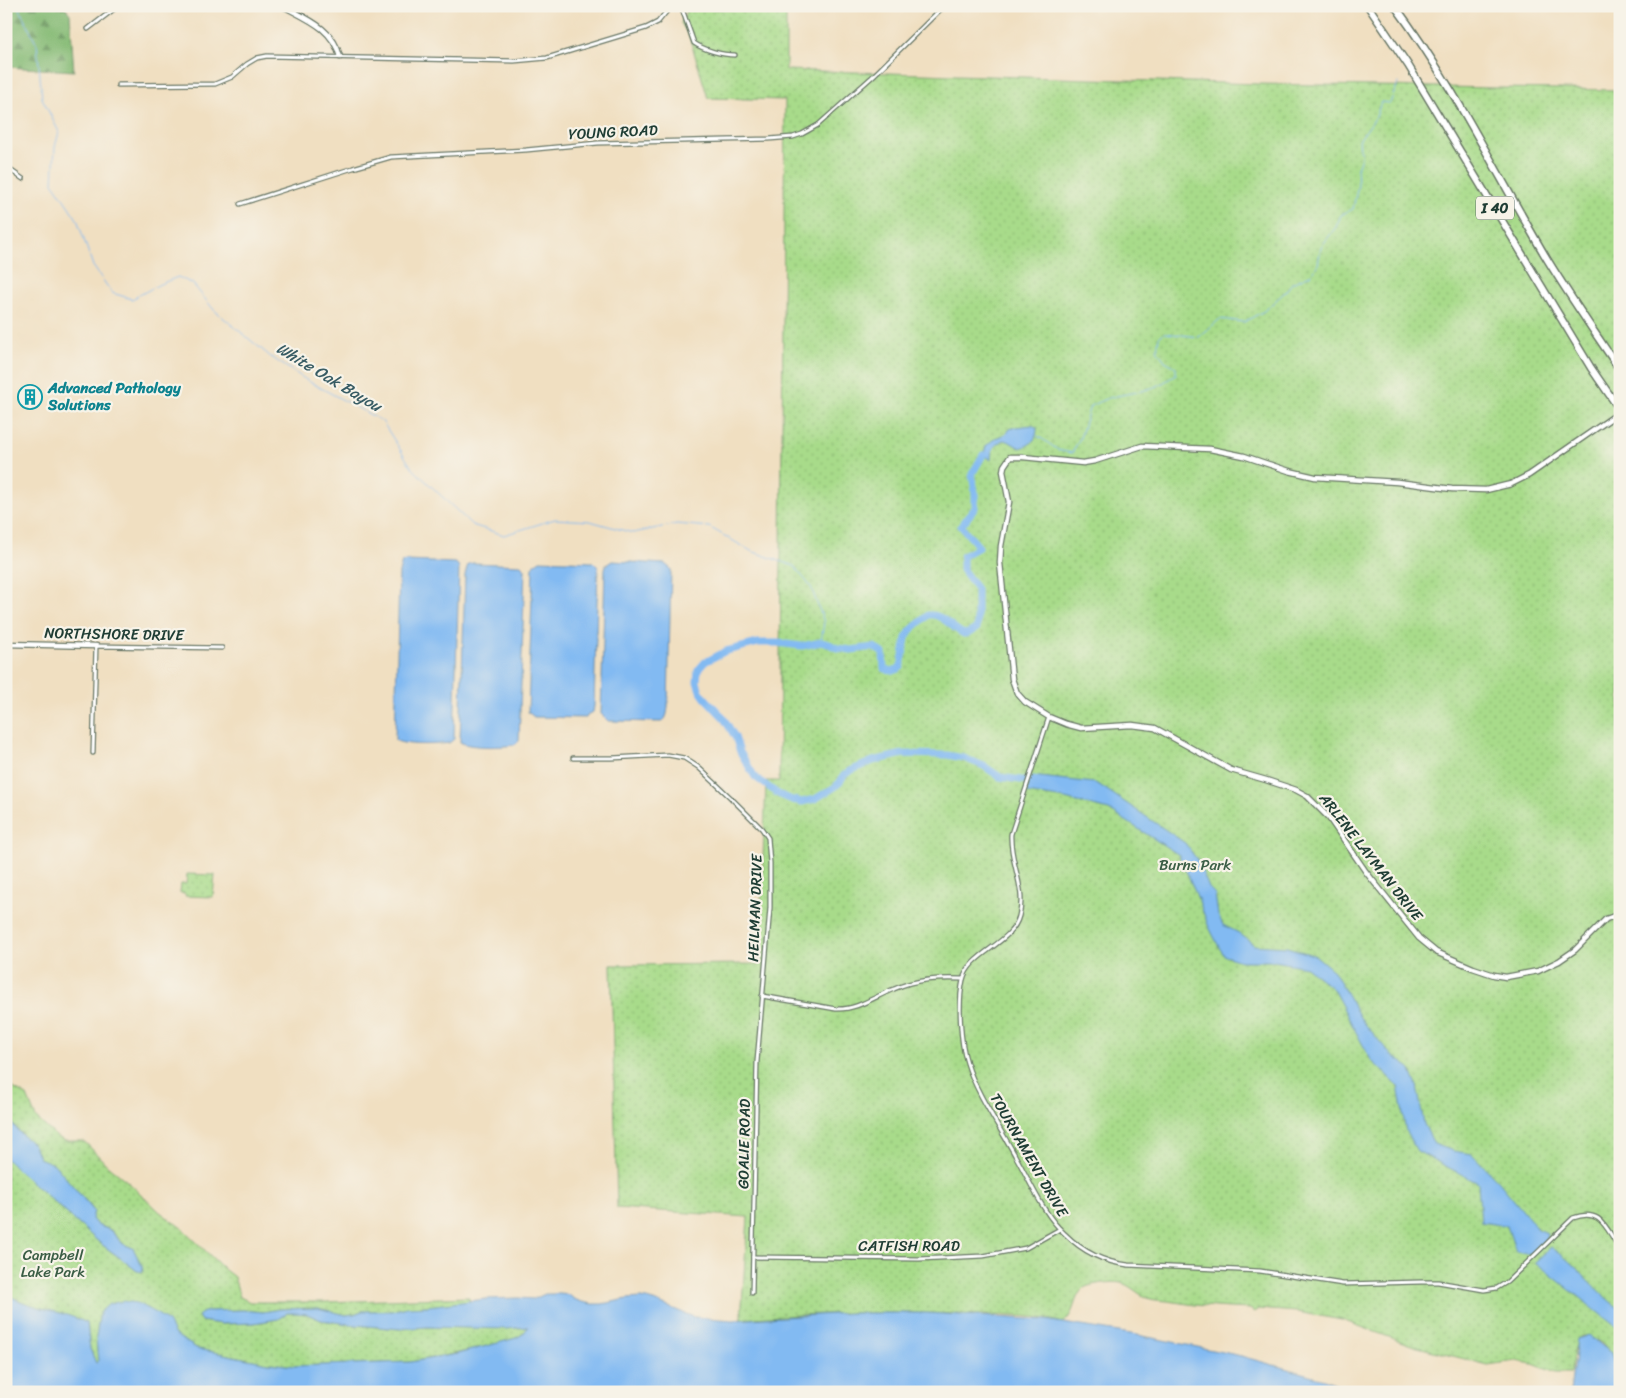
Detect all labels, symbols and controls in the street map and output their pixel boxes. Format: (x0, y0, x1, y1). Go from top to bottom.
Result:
street label: YOUNG ROAD (568, 117, 658, 147)
road number: I 40 (1476, 197, 1514, 220)
water label: White Oak Bayou (271, 334, 389, 421)
place label: Advanced Pathology Solutions (47, 375, 182, 418)
building icon: Advanced Pathology Solutions (17, 384, 43, 410)
street label: NORTHSHORE DRIVE (44, 620, 186, 648)
street label: ARLENE LAYMAN DRIVE (1312, 786, 1431, 928)
street label: HEILMAN DRIVE (740, 852, 770, 962)
park label: Burns Park (1159, 852, 1231, 878)
street label: TOURNAMENT DRIVE (983, 1088, 1076, 1223)
street label: GOALIE ROAD (730, 1099, 758, 1189)
street label: CATFISH ROAD (858, 1233, 960, 1259)
park label: Campbell Lake Park (21, 1242, 85, 1285)

